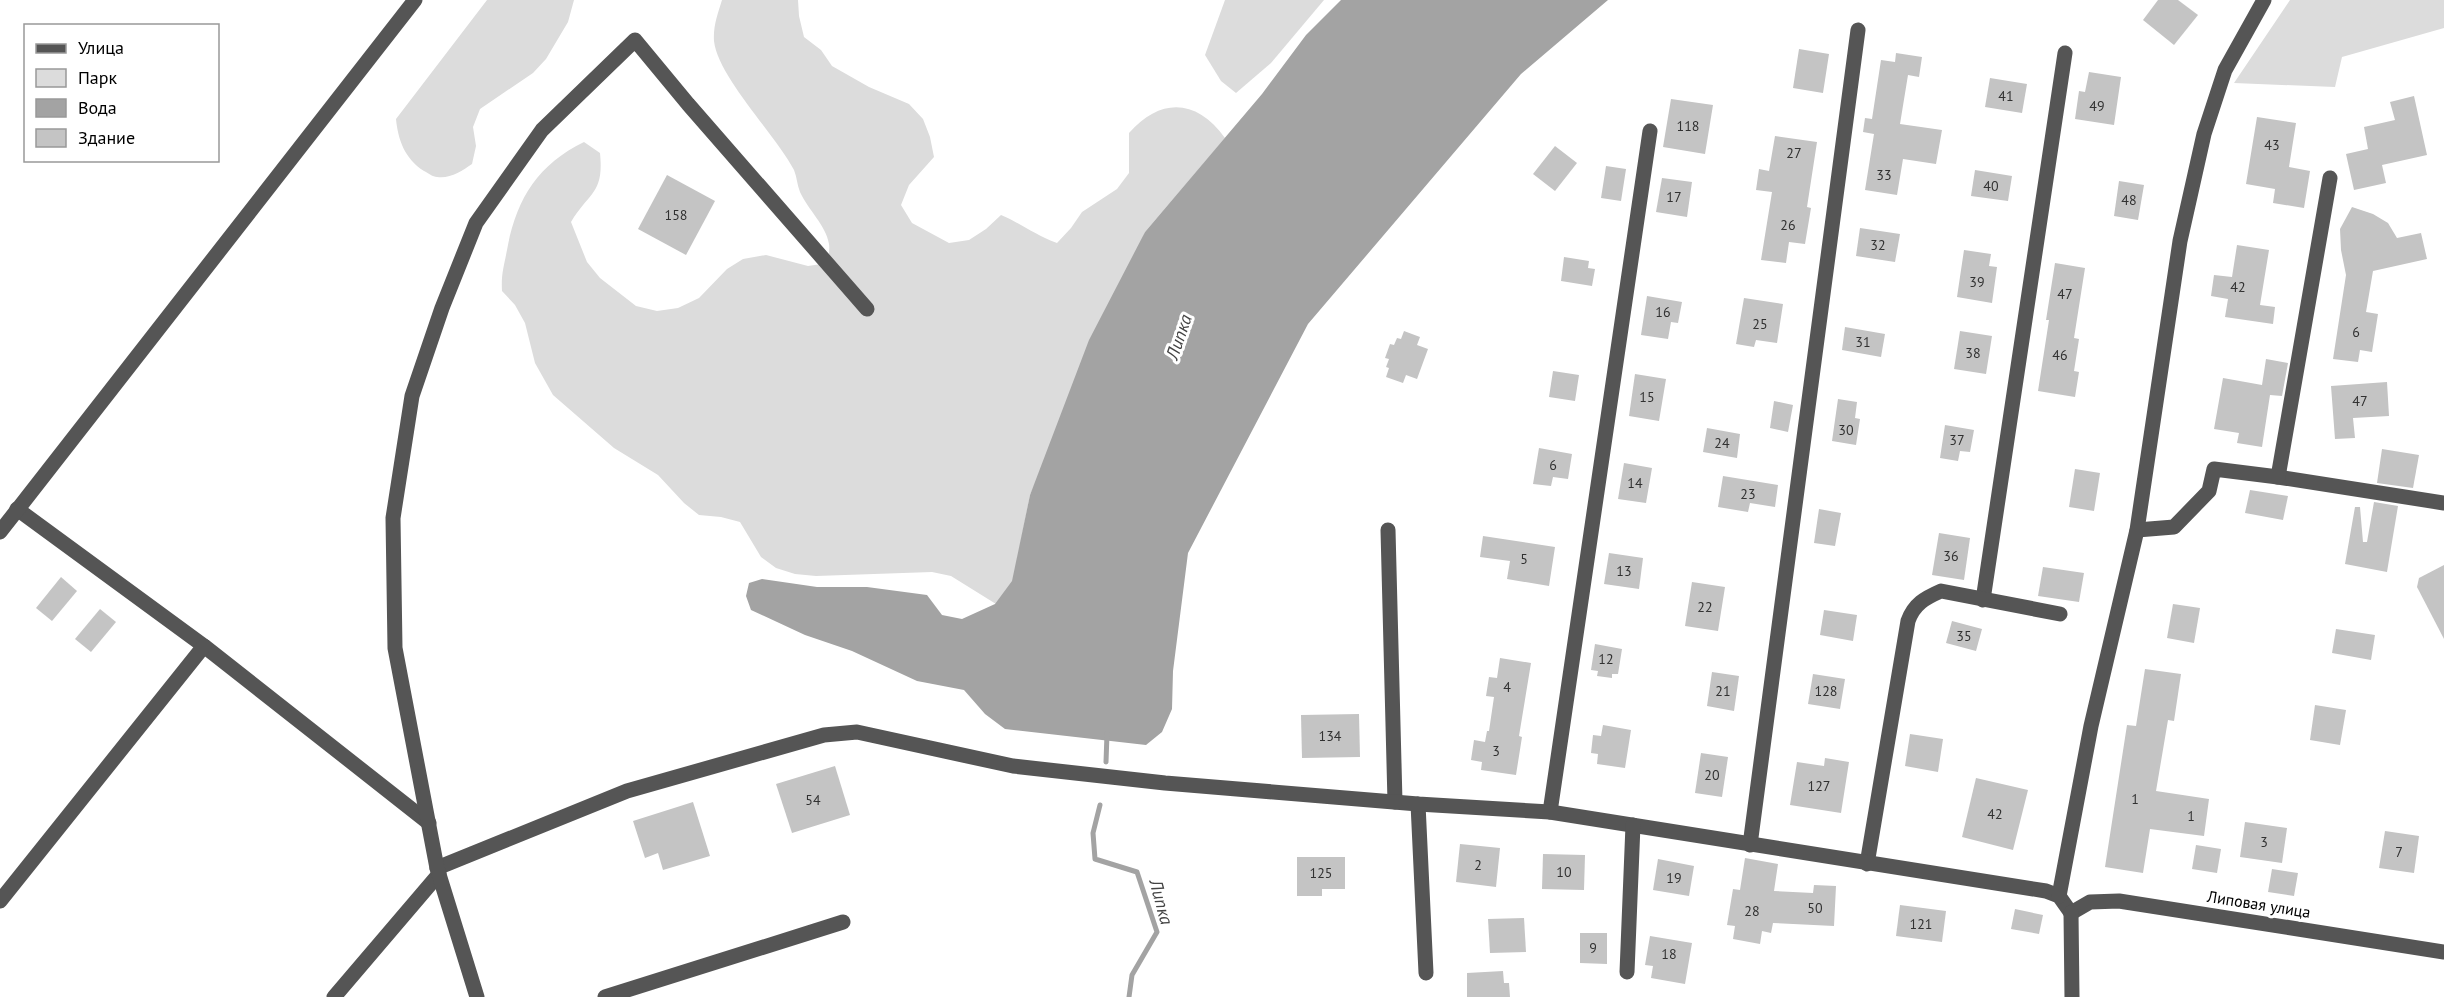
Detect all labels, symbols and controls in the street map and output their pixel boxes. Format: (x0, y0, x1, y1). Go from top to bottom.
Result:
legend (24, 24, 219, 162)
text: Улица (78, 36, 124, 59)
text: Парк (78, 66, 118, 89)
house number: 41 (1998, 87, 2014, 105)
text: Вода (78, 96, 117, 119)
house number: 49 (2089, 97, 2105, 115)
house number: 118 (1677, 117, 1699, 135)
text: Здание (78, 126, 135, 149)
house number: 43 (2264, 136, 2280, 154)
house number: 27 (1786, 144, 1802, 162)
house number: 33 (1876, 166, 1892, 184)
house number: 40 (1983, 177, 1999, 195)
house number: 17 (1666, 188, 1682, 206)
house number: 48 (2121, 191, 2137, 209)
house number: 158 (665, 206, 687, 224)
house number: 26 (1780, 216, 1796, 234)
house number: 32 (1870, 236, 1886, 254)
house number: 39 (1969, 273, 1985, 291)
house number: 42 (2230, 278, 2246, 296)
house number: 47 (2057, 285, 2073, 303)
house number: 16 (1655, 303, 1671, 321)
water label: Липка (1160, 311, 1197, 363)
house number: 25 (1752, 315, 1768, 333)
house number: 6 (2352, 323, 2360, 341)
house number: 31 (1855, 333, 1871, 351)
house number: 38 (1965, 344, 1981, 362)
house number: 46 (2052, 346, 2068, 364)
house number: 15 (1639, 388, 1655, 406)
house number: 47 (2352, 392, 2368, 410)
house number: 30 (1838, 421, 1854, 439)
house number: 37 (1949, 431, 1965, 449)
house number: 24 (1714, 434, 1730, 452)
house number: 6 (1549, 456, 1557, 474)
house number: 14 (1627, 474, 1643, 492)
house number: 23 (1740, 485, 1756, 503)
house number: 36 (1943, 547, 1959, 565)
house number: 5 (1520, 550, 1528, 568)
house number: 13 (1616, 562, 1632, 580)
house number: 22 (1697, 598, 1713, 616)
house number: 35 (1956, 627, 1972, 645)
house number: 12 (1598, 650, 1614, 668)
house number: 4 (1503, 678, 1511, 696)
house number: 21 (1715, 682, 1731, 700)
house number: 128 (1815, 682, 1837, 700)
house number: 134 (1319, 727, 1342, 745)
house number: 3 (1492, 742, 1500, 760)
house number: 20 (1704, 766, 1720, 784)
house number: 127 (1808, 777, 1830, 795)
house number: 1 (2131, 790, 2139, 808)
house number: 54 (805, 791, 821, 809)
house number: 42 (1987, 805, 2003, 823)
house number: 1 (2187, 807, 2195, 825)
house number: 3 (2260, 833, 2268, 851)
house number: 7 (2395, 843, 2403, 861)
house number: 2 (1474, 856, 1482, 874)
house number: 10 (1556, 863, 1572, 881)
house number: 125 (1310, 864, 1332, 882)
house number: 19 (1666, 869, 1682, 887)
water label: Липка (1144, 876, 1179, 927)
street label: Липовая улица (2205, 886, 2312, 922)
house number: 50 (1807, 899, 1823, 917)
house number: 28 (1744, 902, 1760, 920)
house number: 121 (1910, 915, 1932, 933)
house number: 9 (1589, 939, 1597, 957)
house number: 18 (1661, 945, 1677, 963)

